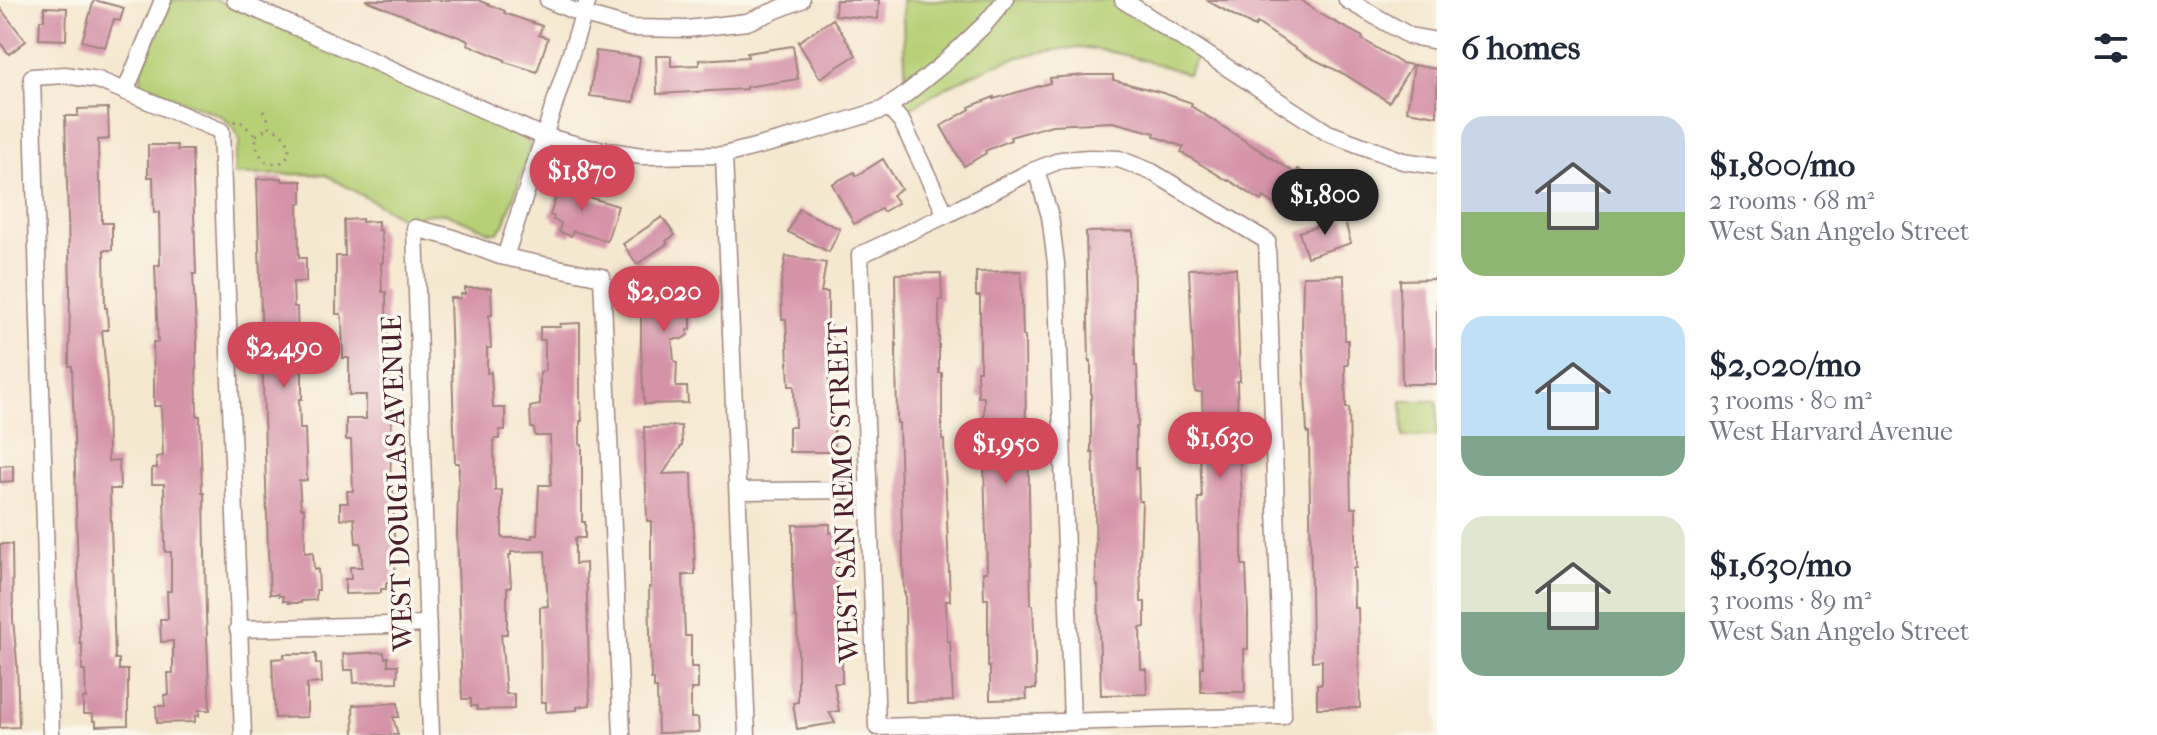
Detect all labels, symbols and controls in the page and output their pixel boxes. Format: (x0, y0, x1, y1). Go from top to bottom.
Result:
icon: filters (2089, 26, 2133, 70)
text: 6 homes (1461, 28, 1580, 68)
pin: $1,870 (517, 145, 647, 213)
text: $1,800/mo (1709, 145, 1855, 185)
icon: home (1525, 148, 1621, 244)
text: $1,870 (548, 155, 616, 186)
pin: $1,800 (1260, 169, 1390, 237)
text: $1,800 (1290, 179, 1360, 210)
text: 2 rooms · 68 m² (1709, 185, 1874, 216)
text: West San Angelo Street (1709, 216, 1969, 247)
pin: $2,020 (599, 266, 729, 334)
text: $2,020 (626, 276, 702, 307)
street label: WEST DOUGLAS AVENUE (375, 314, 419, 653)
street label: WEST SAN REMO STREET (821, 320, 865, 664)
pin: $2,490 (219, 322, 349, 390)
text: $2,490 (245, 332, 323, 363)
text: $2,020/mo (1709, 345, 1861, 385)
icon: home (1525, 348, 1621, 444)
text: 3 rooms · 80 m² (1709, 385, 1872, 416)
pin: $1,630 (1155, 412, 1285, 480)
text: West Harvard Avenue (1709, 416, 1953, 447)
pin: $1,950 (941, 418, 1071, 486)
text: $1,630 (1186, 422, 1254, 453)
text: $1,950 (972, 428, 1040, 459)
text: $1,630/mo (1709, 545, 1851, 585)
icon: home (1525, 548, 1621, 644)
text: 3 rooms · 89 m² (1709, 585, 1871, 616)
text: West San Angelo Street (1709, 616, 1969, 647)

